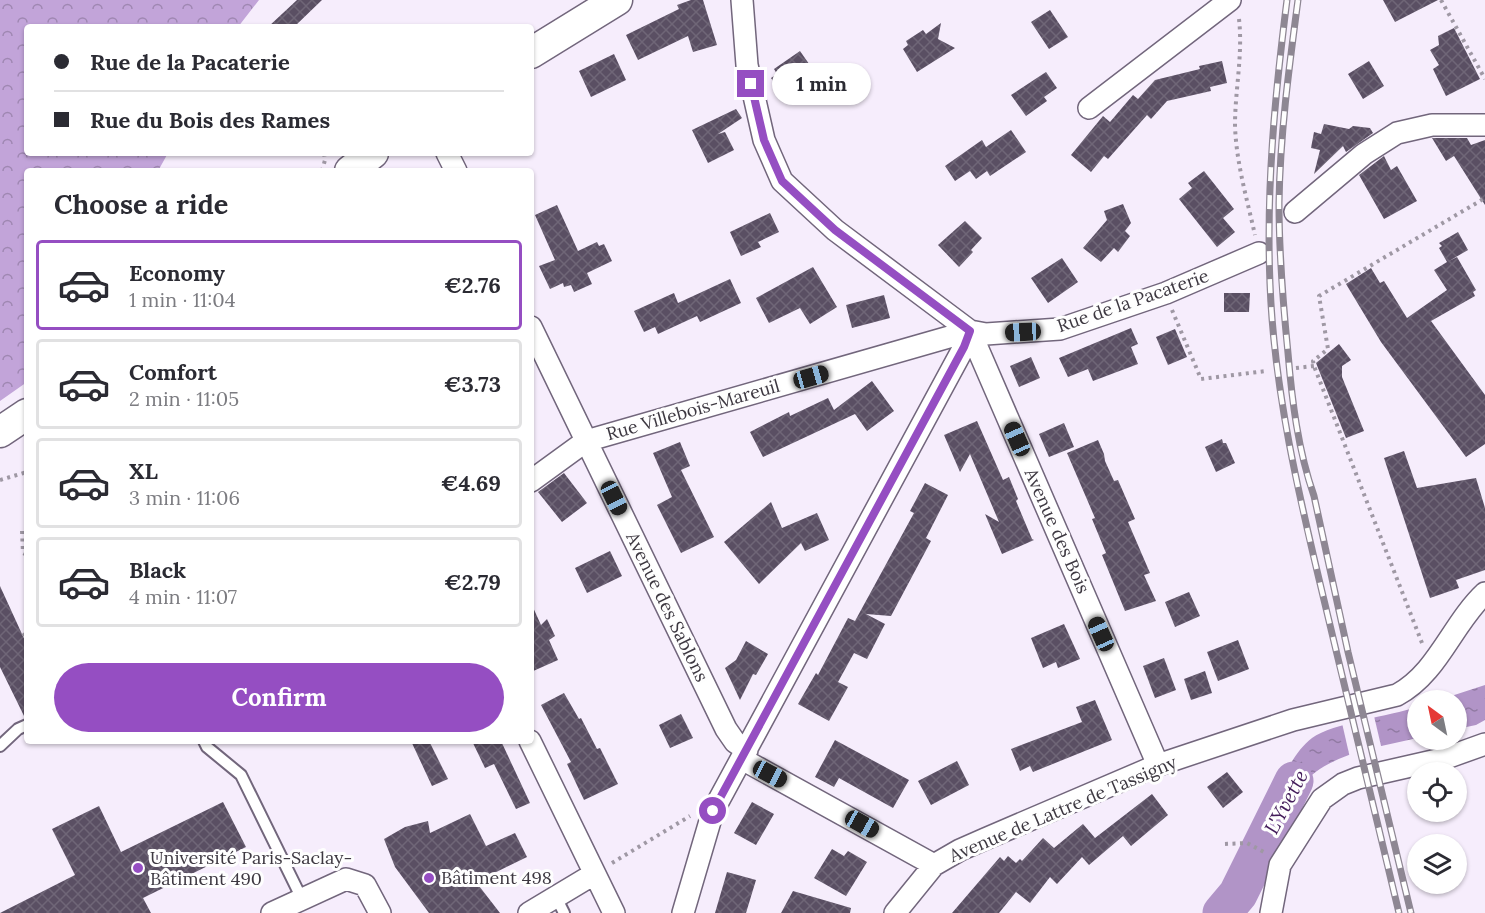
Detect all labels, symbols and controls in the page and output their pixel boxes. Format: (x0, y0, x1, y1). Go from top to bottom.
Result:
text: Rue de la Pacaterie (90, 48, 290, 76)
callout: 1 min (772, 63, 871, 105)
route end (737, 70, 764, 97)
text: 1 min (796, 71, 847, 96)
text: Rue du Bois des Rames (90, 106, 330, 134)
text: Choose a ride (54, 187, 228, 221)
icon: car (57, 258, 111, 312)
text: Economy (129, 259, 225, 287)
street label: Rue de la Pacaterie (1054, 264, 1212, 337)
text: €2.76 (444, 271, 501, 299)
text: 1 min · 11:04 (129, 287, 236, 312)
car (1005, 322, 1041, 342)
icon: car (57, 357, 111, 411)
text: Comfort (129, 358, 217, 386)
car (791, 363, 831, 391)
text: €3.73 (444, 370, 501, 398)
street label: Rue Villebois-Mareuil (603, 374, 782, 445)
text: 2 min · 11:05 (129, 386, 239, 411)
car (1001, 419, 1033, 459)
icon: car (57, 456, 111, 510)
text: XL (129, 457, 158, 485)
street label: Avenue des Bois (1019, 464, 1095, 597)
text: €4.69 (441, 469, 501, 497)
car (598, 478, 630, 518)
text: 3 min · 11:06 (129, 485, 240, 510)
street label: Avenue des Sablons (621, 527, 714, 686)
icon: car (57, 555, 111, 609)
text: Black (129, 556, 186, 584)
text: €2.79 (444, 568, 501, 596)
text: 4 min · 11:07 (129, 584, 237, 609)
car (1085, 614, 1117, 654)
button: Confirm (54, 663, 504, 732)
north arrow (1407, 690, 1467, 750)
map controls (1407, 690, 1467, 894)
street label: Avenue de Lattre de Tassigny (945, 750, 1180, 867)
car (750, 758, 790, 790)
button: locate (1407, 762, 1467, 822)
water label: L'Yvette (1258, 765, 1313, 838)
route start (699, 797, 726, 824)
car (842, 807, 882, 841)
button: layers (1407, 834, 1467, 894)
place label: Université Paris-Saclay- Bâtiment 490 (150, 846, 352, 890)
marker: Université Paris-Saclay- Bâtiment 490 (131, 861, 145, 875)
place label: Bâtiment 498 (441, 866, 552, 889)
marker: Bâtiment 498 (422, 871, 436, 885)

